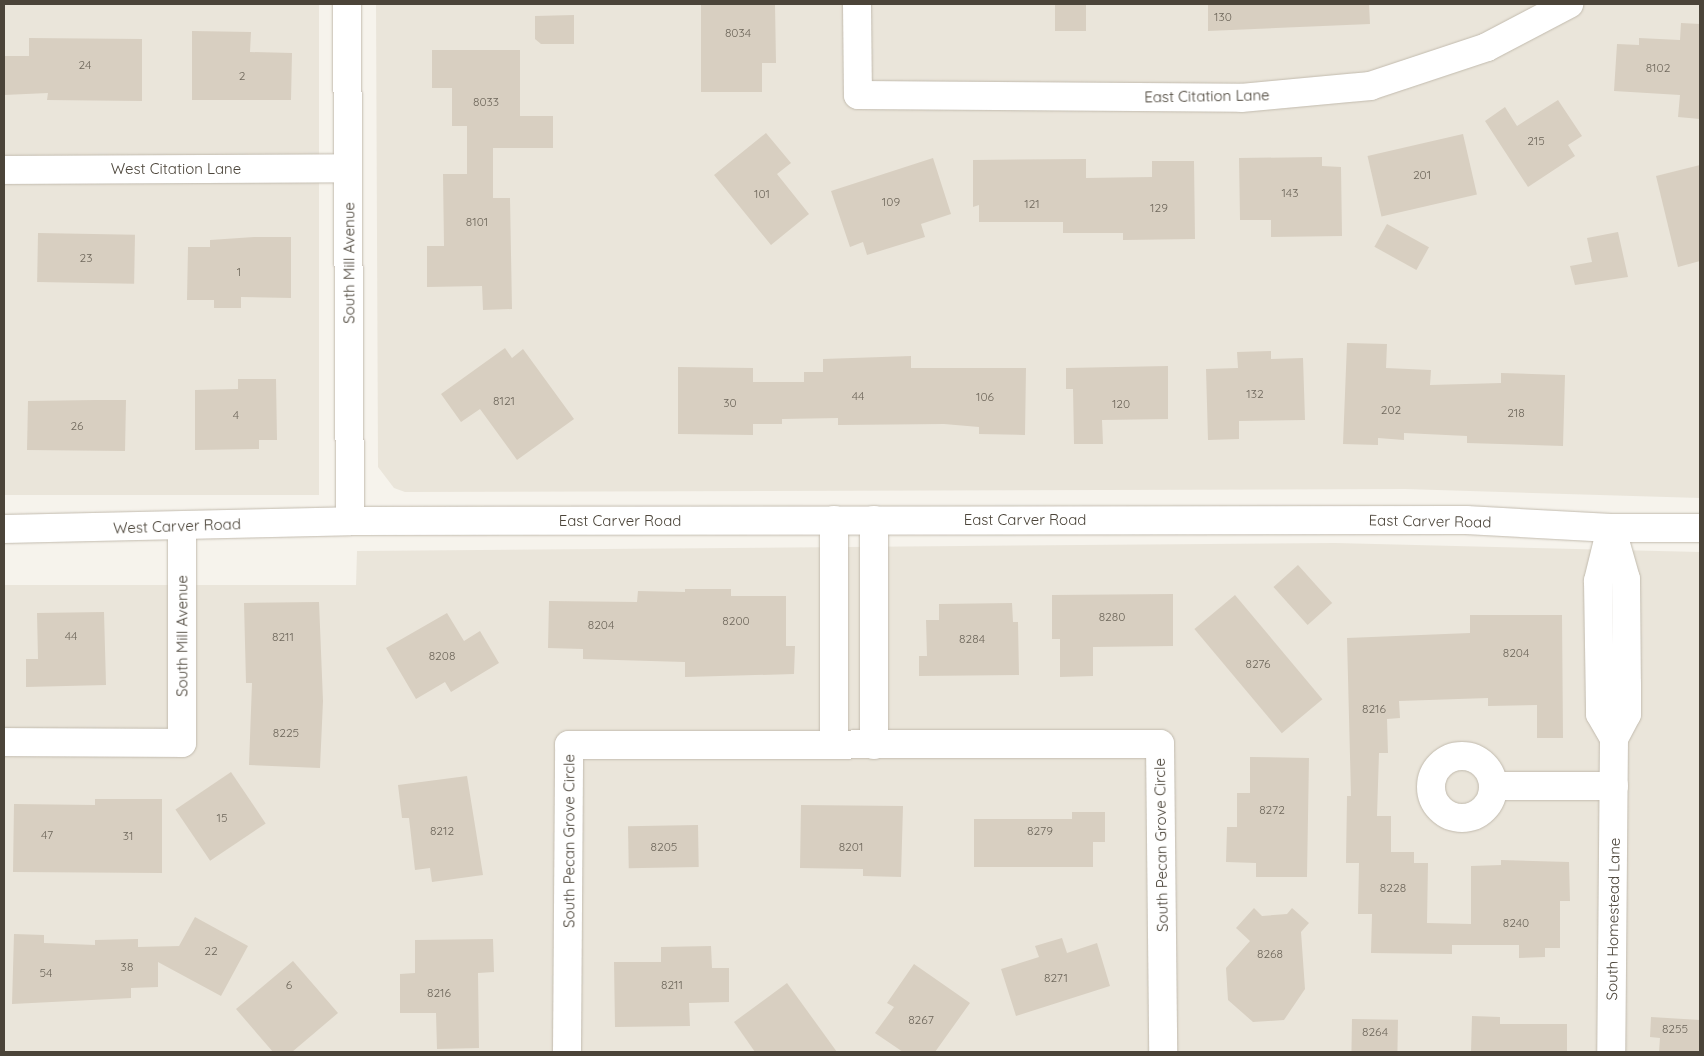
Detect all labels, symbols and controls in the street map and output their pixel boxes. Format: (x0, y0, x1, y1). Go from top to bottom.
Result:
house number: 130 (1214, 10, 1232, 24)
house number: 8034 (725, 26, 751, 40)
house number: 24 (79, 58, 91, 72)
house number: 8102 (1646, 61, 1670, 75)
house number: 2 (239, 69, 245, 83)
street label: East Citation Lane (1144, 86, 1270, 106)
house number: 8033 (473, 95, 499, 109)
house number: 215 (1527, 134, 1545, 148)
street label: West Citation Lane (111, 160, 241, 178)
house number: 201 (1413, 168, 1431, 182)
house number: 143 (1282, 186, 1298, 200)
house number: 101 (754, 187, 770, 201)
house number: 109 (882, 195, 900, 209)
house number: 121 (1024, 197, 1040, 211)
house number: 129 (1150, 201, 1168, 215)
street label: South Mill Avenue (340, 202, 358, 324)
house number: 8101 (466, 215, 488, 229)
house number: 23 (80, 251, 92, 265)
house number: 1 (237, 265, 241, 279)
house number: 132 (1246, 387, 1264, 401)
house number: 44 (852, 389, 864, 403)
house number: 106 (976, 390, 994, 404)
house number: 8121 (493, 394, 515, 408)
house number: 30 (723, 396, 737, 410)
house number: 120 (1112, 397, 1130, 411)
house number: 202 (1381, 403, 1401, 417)
house number: 218 (1507, 406, 1525, 420)
house number: 4 (233, 408, 239, 422)
house number: 26 (70, 419, 84, 433)
street label: East Carver Road (964, 511, 1086, 529)
street label: East Carver Road (1369, 511, 1491, 531)
street label: East Carver Road (559, 512, 681, 530)
street label: West Carver Road (113, 515, 241, 537)
street label: South Mill Avenue (173, 575, 191, 697)
house number: 8280 (1099, 610, 1125, 624)
house number: 8200 (722, 614, 750, 628)
house number: 8204 (588, 618, 614, 632)
house number: 44 (65, 629, 77, 643)
house number: 8211 (272, 630, 294, 644)
house number: 8284 (959, 632, 985, 646)
house number: 8204 (1503, 646, 1529, 660)
house number: 8208 (429, 649, 455, 663)
house number: 8276 (1245, 657, 1271, 671)
house number: 8216 (1362, 702, 1386, 716)
house number: 8225 (273, 726, 299, 740)
street label: South Pecan Grove Circle (560, 754, 578, 928)
street label: South Pecan Grove Circle (1150, 758, 1172, 932)
house number: 8272 (1259, 803, 1285, 817)
house number: 15 (217, 811, 227, 825)
house number: 8212 (430, 824, 454, 838)
house number: 8279 (1027, 824, 1053, 838)
house number: 47 (41, 828, 53, 842)
house number: 31 (123, 829, 133, 843)
street label: South Homestead Lane (1603, 837, 1623, 1001)
house number: 8205 (651, 840, 677, 854)
house number: 8201 (839, 840, 863, 854)
house number: 8228 (1380, 881, 1406, 895)
house number: 8240 (1503, 916, 1529, 930)
house number: 22 (204, 944, 218, 958)
house number: 8268 (1257, 947, 1283, 961)
house number: 38 (121, 960, 133, 974)
house number: 54 (40, 966, 52, 980)
house number: 8271 (1044, 971, 1068, 985)
house number: 6 (286, 978, 292, 992)
house number: 8211 (661, 978, 683, 992)
house number: 8216 (427, 986, 451, 1000)
house number: 8267 (908, 1013, 934, 1027)
house number: 8255 (1662, 1022, 1688, 1036)
house number: 8264 (1362, 1025, 1388, 1039)

